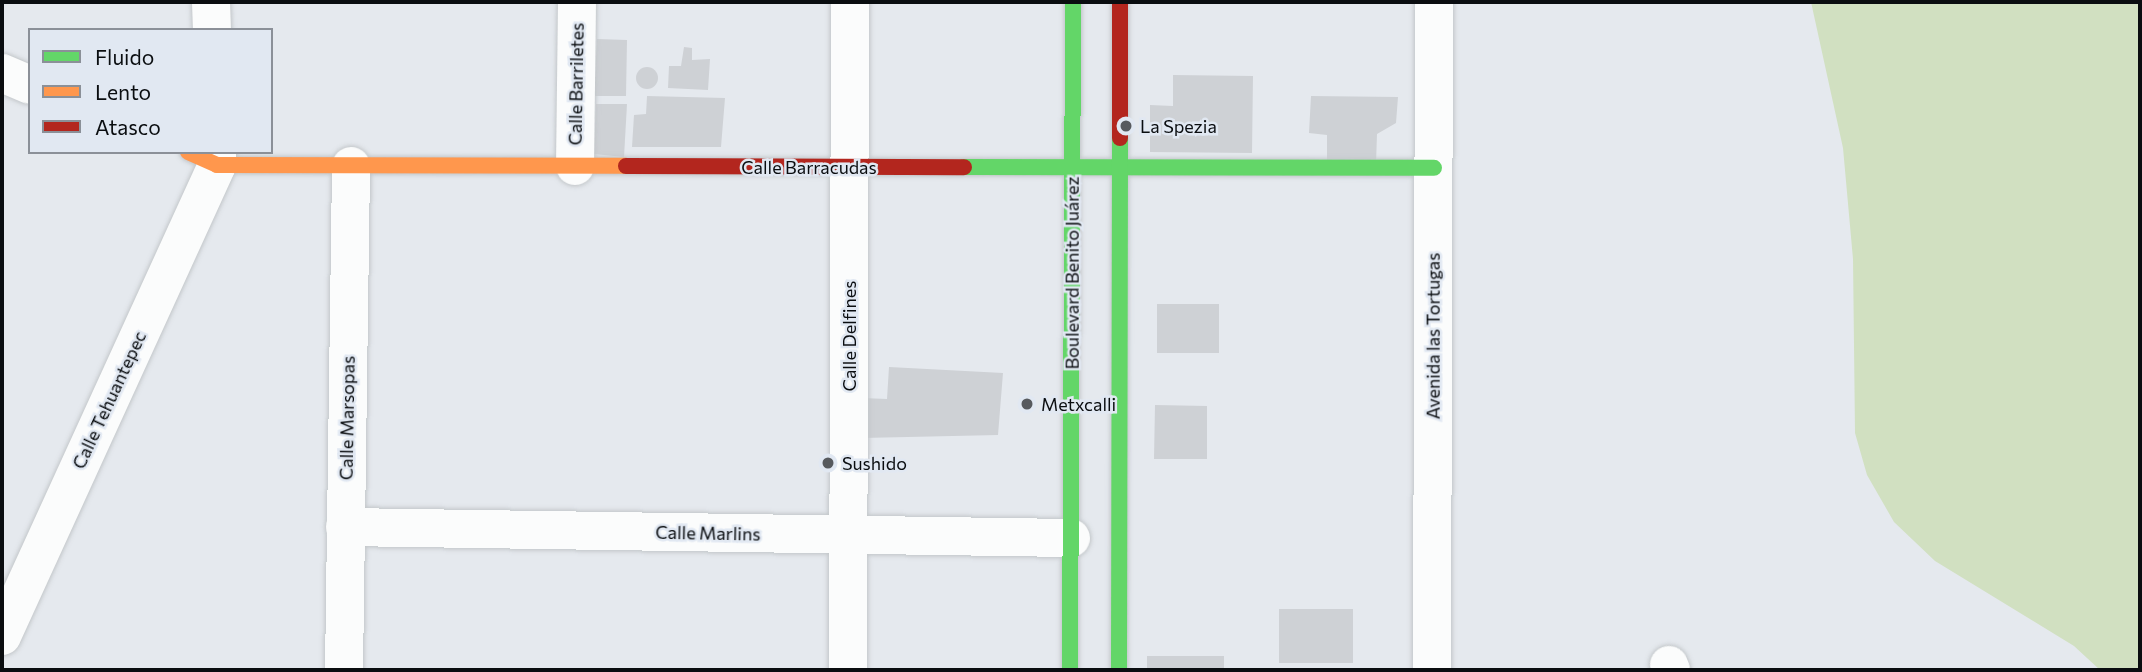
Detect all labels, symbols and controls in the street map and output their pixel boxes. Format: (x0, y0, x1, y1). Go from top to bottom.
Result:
street label: Calle Barriletes (564, 22, 588, 146)
legend (28, 28, 273, 154)
text: Fluido (95, 44, 154, 69)
text: Lento (95, 79, 151, 104)
text: Atasco (95, 114, 161, 139)
place label: La Spezia (1140, 115, 1217, 137)
marker: La Spezia (1118, 118, 1134, 134)
street label: Calle Barracudas (741, 156, 877, 178)
street label: Boulevard Benito Juárez (1061, 177, 1083, 369)
street label: Avenida las Tortugas (1422, 253, 1444, 419)
street label: Calle Delfines (838, 281, 860, 391)
street label: Calle Tehuantepec (68, 328, 150, 472)
street label: Calle Marsopas (335, 356, 359, 480)
place label: Metxcalli (1041, 393, 1116, 415)
marker: Metxcalli (1019, 396, 1035, 412)
place label: Sushido (842, 452, 907, 474)
marker: Sushido (820, 455, 836, 471)
street label: Calle Marlins (655, 521, 761, 545)

